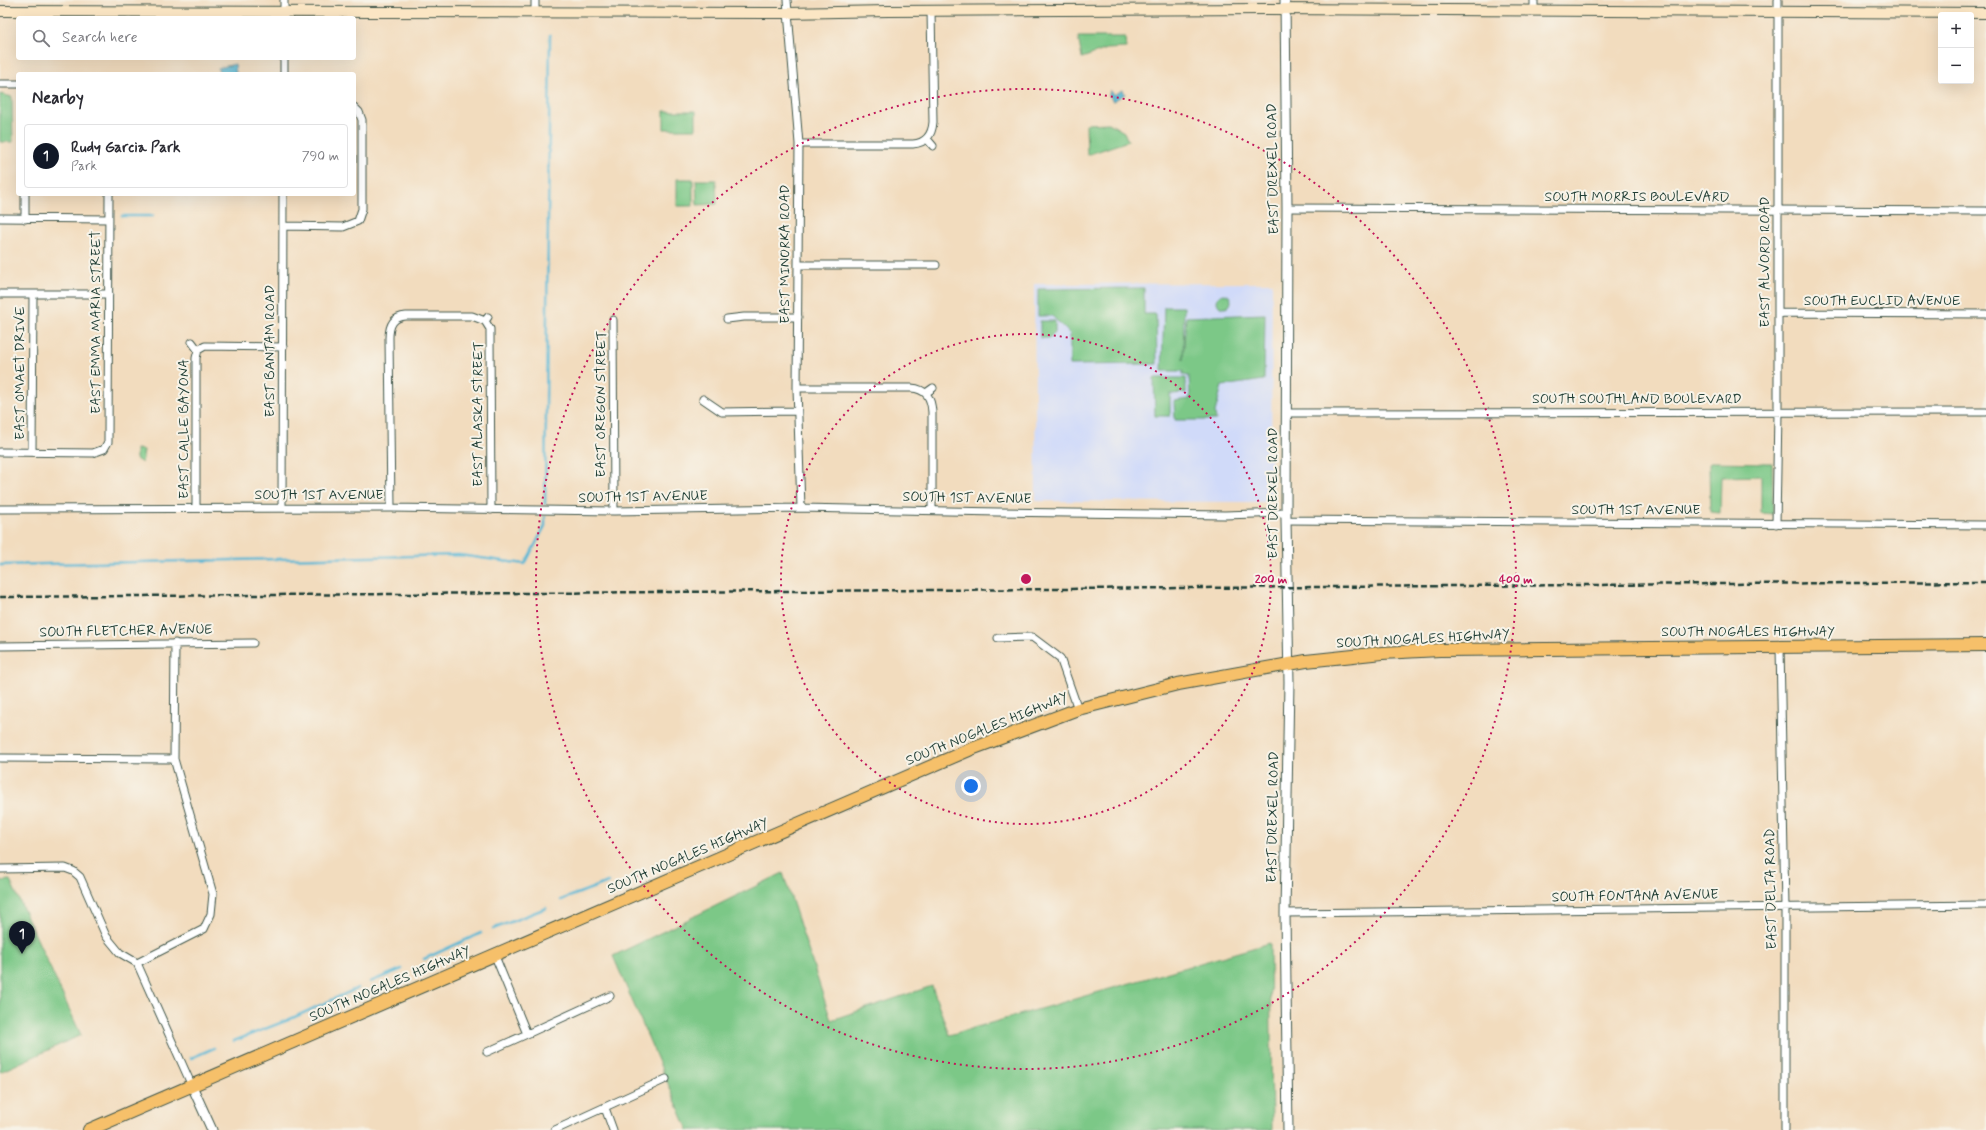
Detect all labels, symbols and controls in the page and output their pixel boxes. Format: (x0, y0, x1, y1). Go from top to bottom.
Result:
map controls (1938, 12, 1974, 84)
button: + (1938, 12, 1974, 48)
search box (16, 16, 356, 60)
icon: search (30, 27, 52, 49)
text: Search here (62, 28, 138, 48)
button: − (1938, 48, 1974, 84)
text: Nearby (32, 87, 84, 109)
street label: EAST DREXEL ROAD (1263, 103, 1283, 235)
text: Rudy Garcia Park (71, 138, 181, 158)
text: 1 (43, 148, 49, 165)
text: 790 m (302, 148, 339, 165)
text: Park (71, 158, 97, 175)
street label: EAST MINORKA ROAD (776, 184, 794, 324)
street label: SOUTH MORRIS BOULEVARD (1544, 188, 1730, 206)
street label: EAST ALVORD ROAD (1756, 196, 1774, 328)
street label: EAST EMMA MARIA STREET (87, 230, 105, 414)
street label: EAST BANTAM ROAD (261, 285, 279, 417)
street label: SOUTH EUCLID AVENUE (1804, 292, 1960, 310)
street label: EAST OMAET DRIVE (11, 306, 29, 440)
street label: EAST OREGON STREET (592, 330, 610, 478)
street label: EAST ALASKA STREET (469, 341, 487, 487)
street label: EAST CALLE BAYONA (175, 359, 193, 499)
street label: SOUTH SOUTHLAND BOULEVARD (1532, 390, 1742, 408)
street label: EAST DREXEL ROAD (1264, 427, 1282, 559)
street label: SOUTH 1ST AVENUE (254, 486, 384, 504)
street label: SOUTH 1ST AVENUE (578, 487, 708, 507)
street label: SOUTH 1ST AVENUE (902, 488, 1032, 508)
street label: SOUTH 1ST AVENUE (1571, 501, 1701, 519)
centre of rings (1019, 572, 1033, 586)
text: 200 m (1255, 572, 1288, 588)
text: 400 m (1499, 572, 1533, 588)
street label: SOUTH FLETCHER AVENUE (39, 620, 213, 642)
street label: SOUTH NOGALES HIGHWAY (1661, 623, 1835, 641)
street label: SOUTH NOGALES HIGHWAY (1336, 625, 1510, 653)
street label: SOUTH NOGALES HIGHWAY (903, 688, 1071, 770)
street label: EAST DREXEL ROAD (1263, 751, 1283, 883)
your location (961, 776, 981, 796)
street label: SOUTH NOGALES HIGHWAY (605, 814, 772, 898)
street label: EAST DELTA ROAD (1761, 828, 1781, 950)
street label: SOUTH FONTANA AVENUE (1552, 886, 1718, 906)
pin: 1 (9, 921, 35, 954)
street label: SOUTH NOGALES HIGHWAY (307, 942, 474, 1026)

